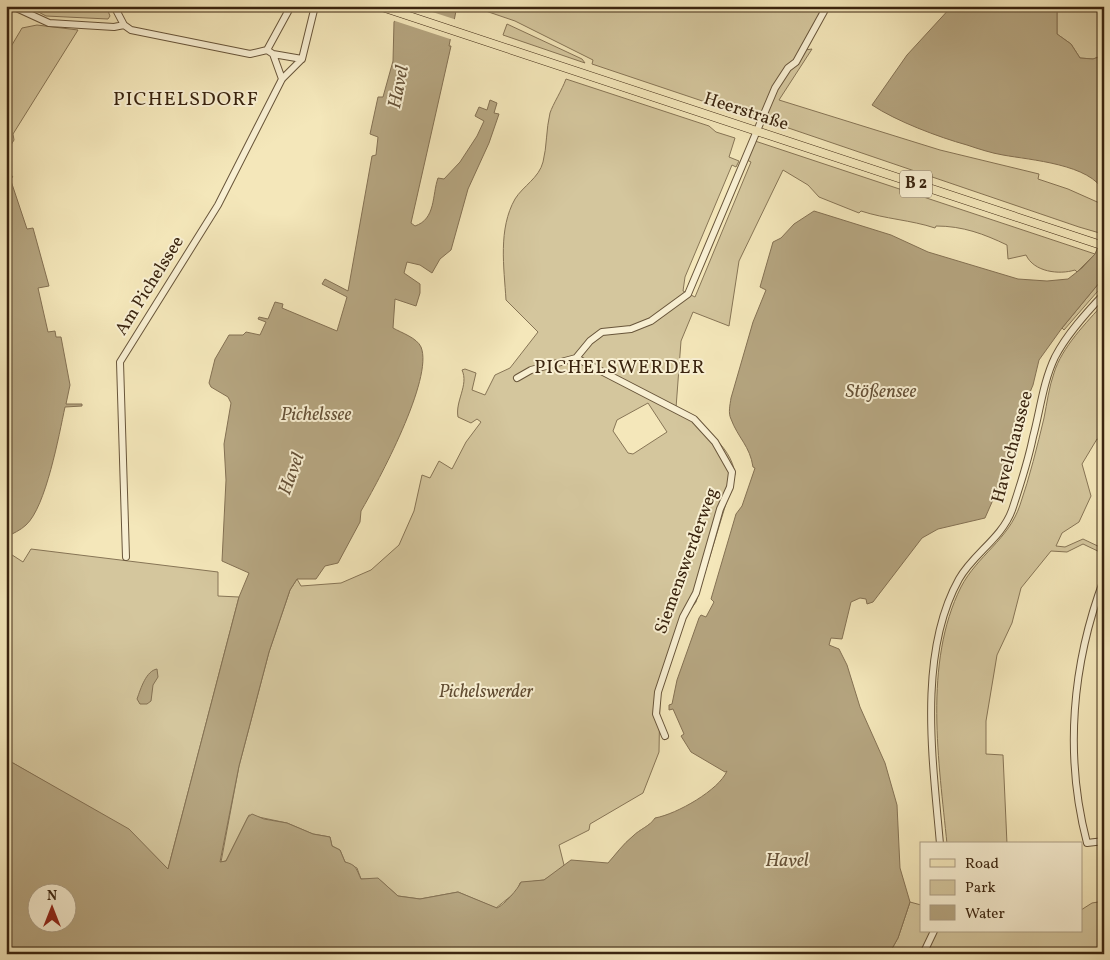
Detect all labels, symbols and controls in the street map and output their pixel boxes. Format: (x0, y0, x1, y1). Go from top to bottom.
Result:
water label: Havel (382, 63, 416, 111)
district label: PICHELSDORF (113, 86, 259, 114)
street label: Heerstraße (700, 87, 792, 137)
road number: B 2 (900, 170, 932, 198)
street label: Am Pichelssee (110, 232, 190, 340)
district label: PICHELSWERDER (534, 355, 706, 381)
water label: Stößensee (846, 379, 917, 405)
street label: Havelchaussee (986, 388, 1040, 506)
water label: Pichelssee (281, 402, 352, 428)
water label: Havel (272, 449, 312, 499)
street label: Siemenswerderweg (649, 484, 725, 638)
park label: Pichelswerder (439, 680, 534, 705)
legend (920, 842, 1082, 932)
water label: Havel (765, 848, 809, 874)
text: Road (965, 854, 999, 875)
text: Park (965, 878, 996, 899)
north arrow (28, 882, 78, 932)
text: N (47, 887, 57, 906)
text: Water (965, 904, 1005, 925)

